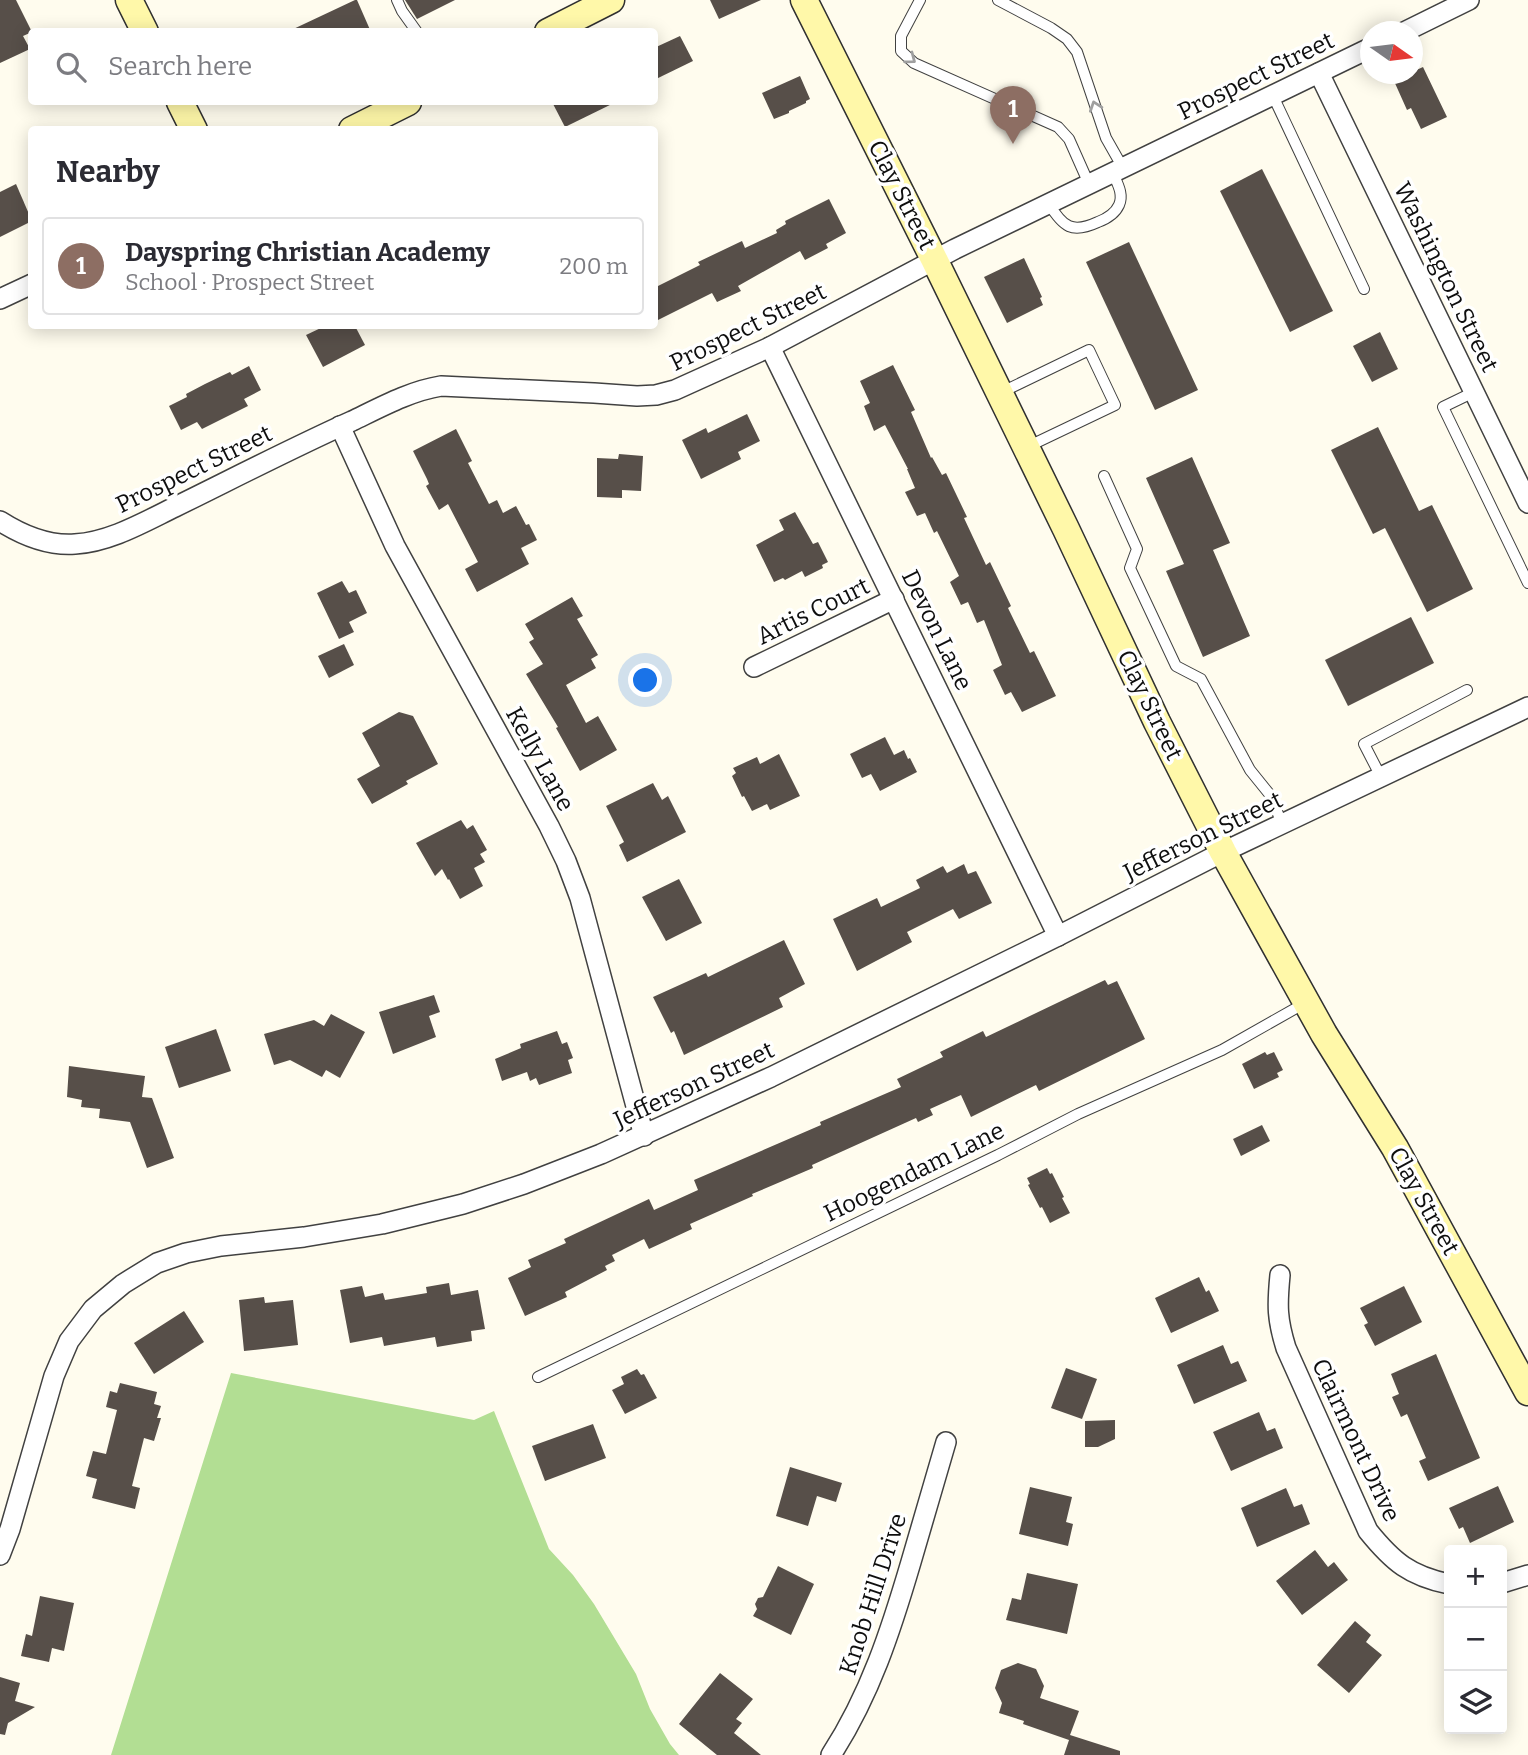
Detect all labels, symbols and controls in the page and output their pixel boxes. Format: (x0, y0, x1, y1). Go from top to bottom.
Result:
north arrow (1360, 21, 1423, 84)
street label: Prospect Street (1173, 26, 1339, 126)
search box (28, 28, 658, 105)
icon: search (52, 48, 90, 86)
one-way arrow (903, 50, 915, 63)
text: Search here (108, 51, 252, 82)
pin: 1 (990, 86, 1036, 144)
one-way arrow (1089, 100, 1103, 112)
street label: Clay Street (863, 136, 942, 255)
text: Nearby (56, 154, 160, 190)
street label: Washington Street (1388, 178, 1504, 377)
text: Dayspring Christian Academy (125, 237, 490, 268)
text: 1 (76, 252, 86, 280)
text: 200 m (559, 252, 628, 280)
text: School · Prospect Street (125, 268, 374, 296)
street label: Prospect Street (665, 277, 831, 377)
street label: Prospect Street (111, 419, 277, 519)
street label: Devon Lane (896, 565, 978, 695)
street label: Artis Court (752, 572, 874, 650)
street label: Clay Street (1111, 645, 1189, 765)
your location (628, 663, 662, 697)
street label: Kelly Lane (500, 702, 580, 816)
street label: Jefferson Street (1118, 785, 1287, 887)
street label: Jefferson Street (609, 1036, 779, 1135)
street label: Hoogendam Lane (819, 1116, 1009, 1228)
street label: Clay Street (1383, 1142, 1465, 1260)
street label: Clairmont Drive (1306, 1354, 1406, 1526)
street label: Knob Hill Drive (834, 1510, 912, 1678)
map controls (1444, 1545, 1507, 1734)
button: + (1444, 1545, 1507, 1608)
button: − (1444, 1608, 1507, 1671)
button: layers (1444, 1671, 1507, 1734)

